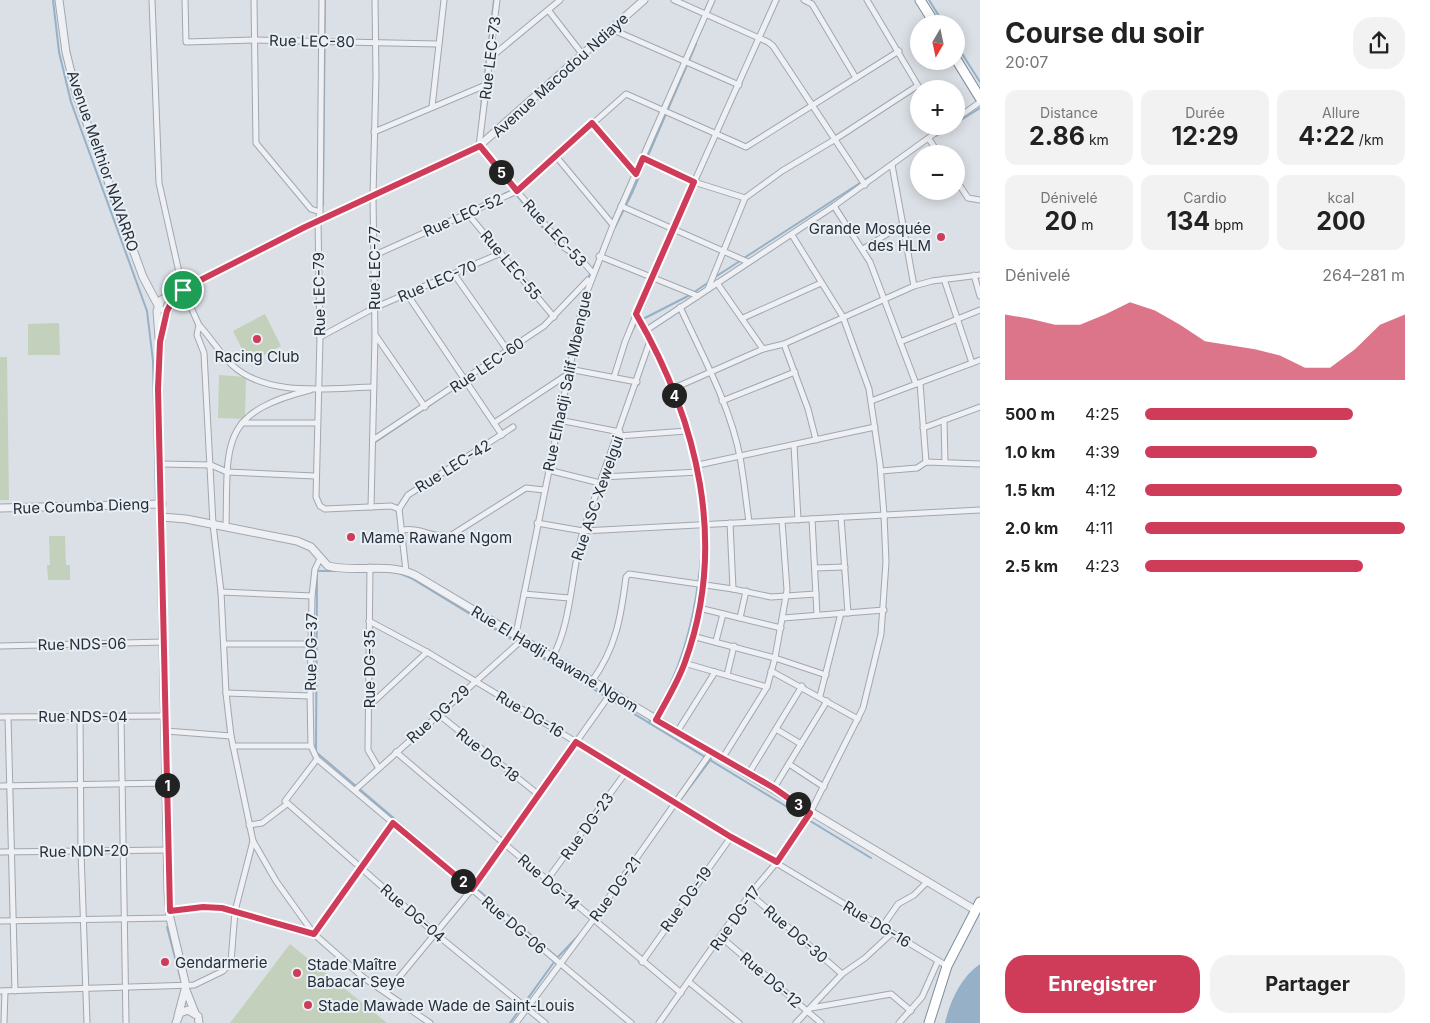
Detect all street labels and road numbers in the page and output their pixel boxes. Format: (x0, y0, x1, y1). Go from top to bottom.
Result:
street label: Avenue Macodou Ndiaye (488, 9, 632, 141)
street label: Rue LEC-73 (475, 15, 505, 101)
street label: Rue LEC-80 (269, 31, 355, 51)
street label: Avenue Melthior NAVARRO (63, 68, 143, 254)
street label: Rue LEC-52 (420, 189, 506, 241)
street label: Rue LEC-53 (519, 195, 591, 271)
street label: Rue LEC-77 (365, 226, 384, 310)
street label: Rue LEC-55 (476, 226, 546, 304)
street label: Rue LEC-79 (309, 252, 329, 336)
street label: Rue LEC-70 (395, 256, 479, 306)
street label: Rue Elhadji Salif Mbengue (539, 289, 595, 473)
street label: Rue LEC-60 (446, 333, 528, 397)
street label: Rue ASC Xewelgui (567, 433, 627, 563)
street label: Rue LEC-42 (412, 435, 494, 497)
street label: Rue Coumba Dieng (12, 494, 150, 518)
street label: Rue El Hadji Rawane Ngom (468, 601, 642, 717)
street label: Rue DG-37 (301, 613, 321, 691)
street label: Rue DG-35 (360, 630, 379, 708)
street label: Rue NDS-06 (37, 634, 127, 654)
street label: Rue DG-29 (403, 681, 473, 747)
street label: Rue DG-16 (493, 686, 567, 742)
street label: Rue NDS-04 (38, 707, 128, 726)
street label: Rue DG-18 (453, 724, 523, 786)
street label: Rue DG-23 (556, 789, 618, 863)
street label: Rue NDN-20 (39, 841, 129, 861)
street label: Rue DG-14 (514, 850, 584, 914)
street label: Rue DG-21 (585, 853, 645, 925)
street label: Rue DG-19 (656, 863, 716, 935)
street label: Rue DG-04 (377, 880, 449, 946)
street label: Rue DG-17 (706, 882, 764, 954)
street label: Rue DG-06 (478, 892, 550, 958)
street label: Rue DG-16 (840, 896, 914, 952)
street label: Rue DG-30 (760, 901, 832, 967)
street label: Rue DG-12 (736, 948, 806, 1012)

